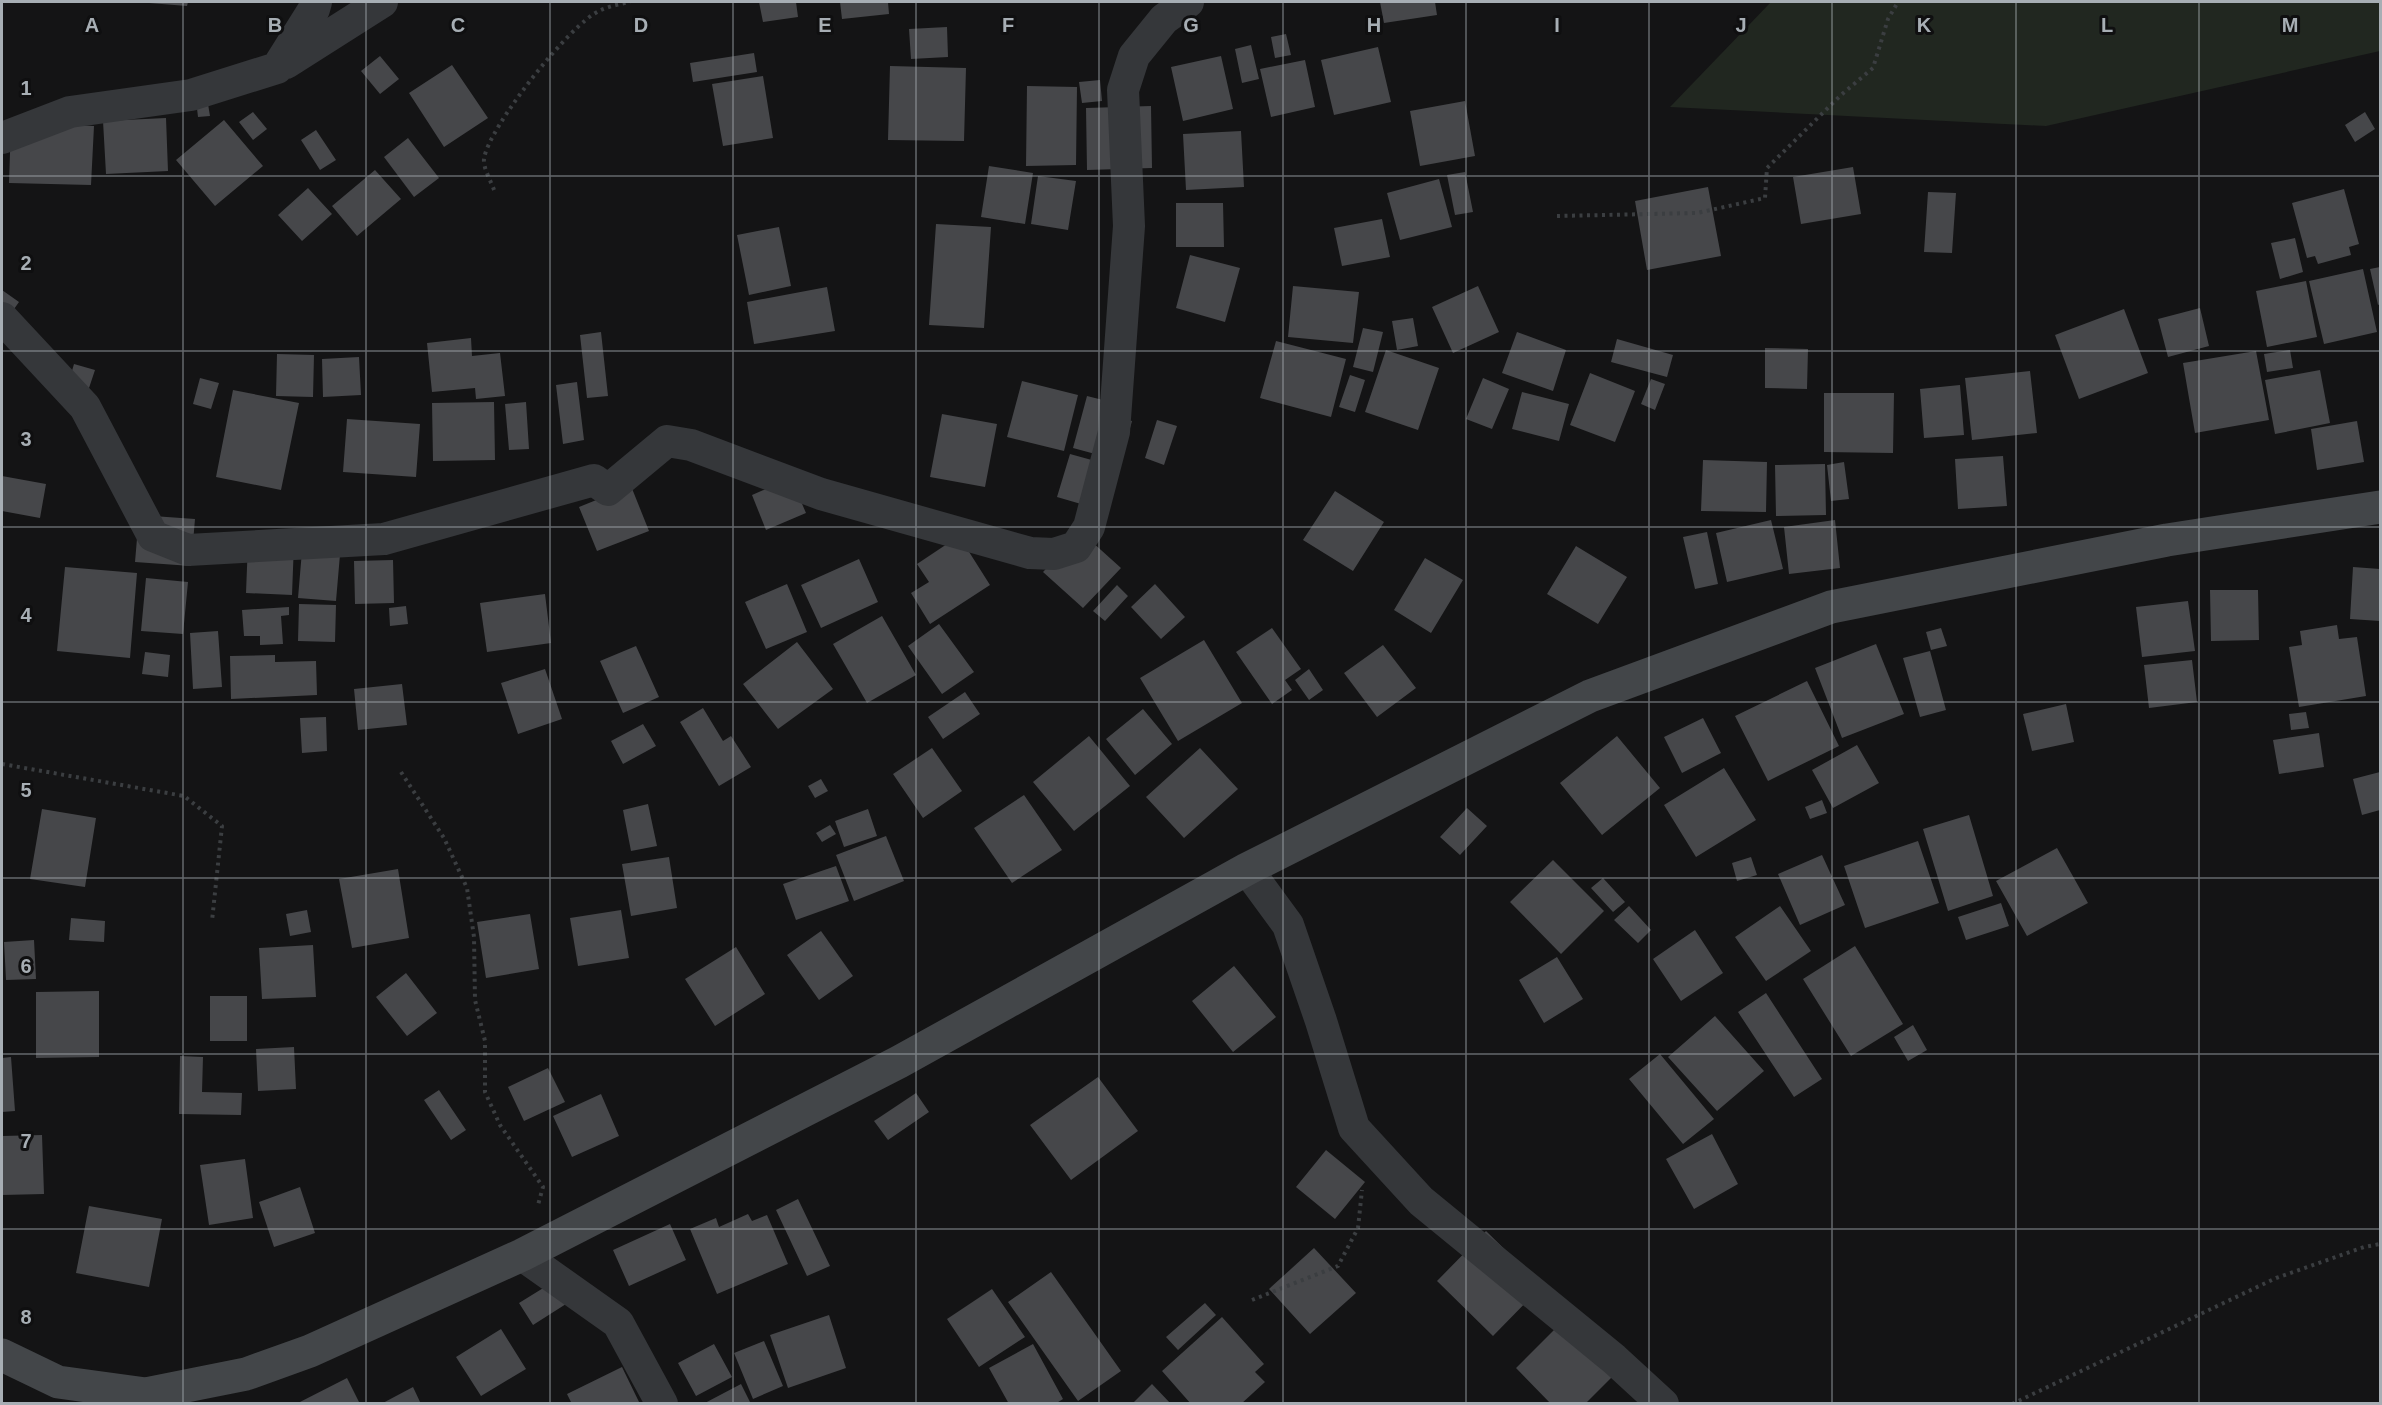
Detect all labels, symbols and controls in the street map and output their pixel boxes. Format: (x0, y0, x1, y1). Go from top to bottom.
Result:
text: A (85, 14, 99, 36)
text: B (268, 14, 282, 36)
text: C (451, 14, 465, 36)
text: D (634, 14, 648, 36)
text: E (818, 14, 832, 36)
text: F (1002, 14, 1014, 36)
text: G (1183, 14, 1199, 36)
text: H (1367, 14, 1381, 36)
text: I (1554, 14, 1560, 36)
text: J (1735, 14, 1747, 36)
text: K (1917, 14, 1932, 36)
text: L (2101, 14, 2113, 36)
text: M (2282, 14, 2298, 36)
text: 1 (20, 77, 32, 99)
text: 2 (20, 252, 32, 274)
text: 3 (20, 428, 32, 450)
text: 4 (20, 604, 32, 626)
text: 5 (20, 779, 32, 801)
text: 6 (20, 955, 32, 977)
text: 7 (20, 1130, 32, 1152)
text: 8 (20, 1306, 32, 1328)

